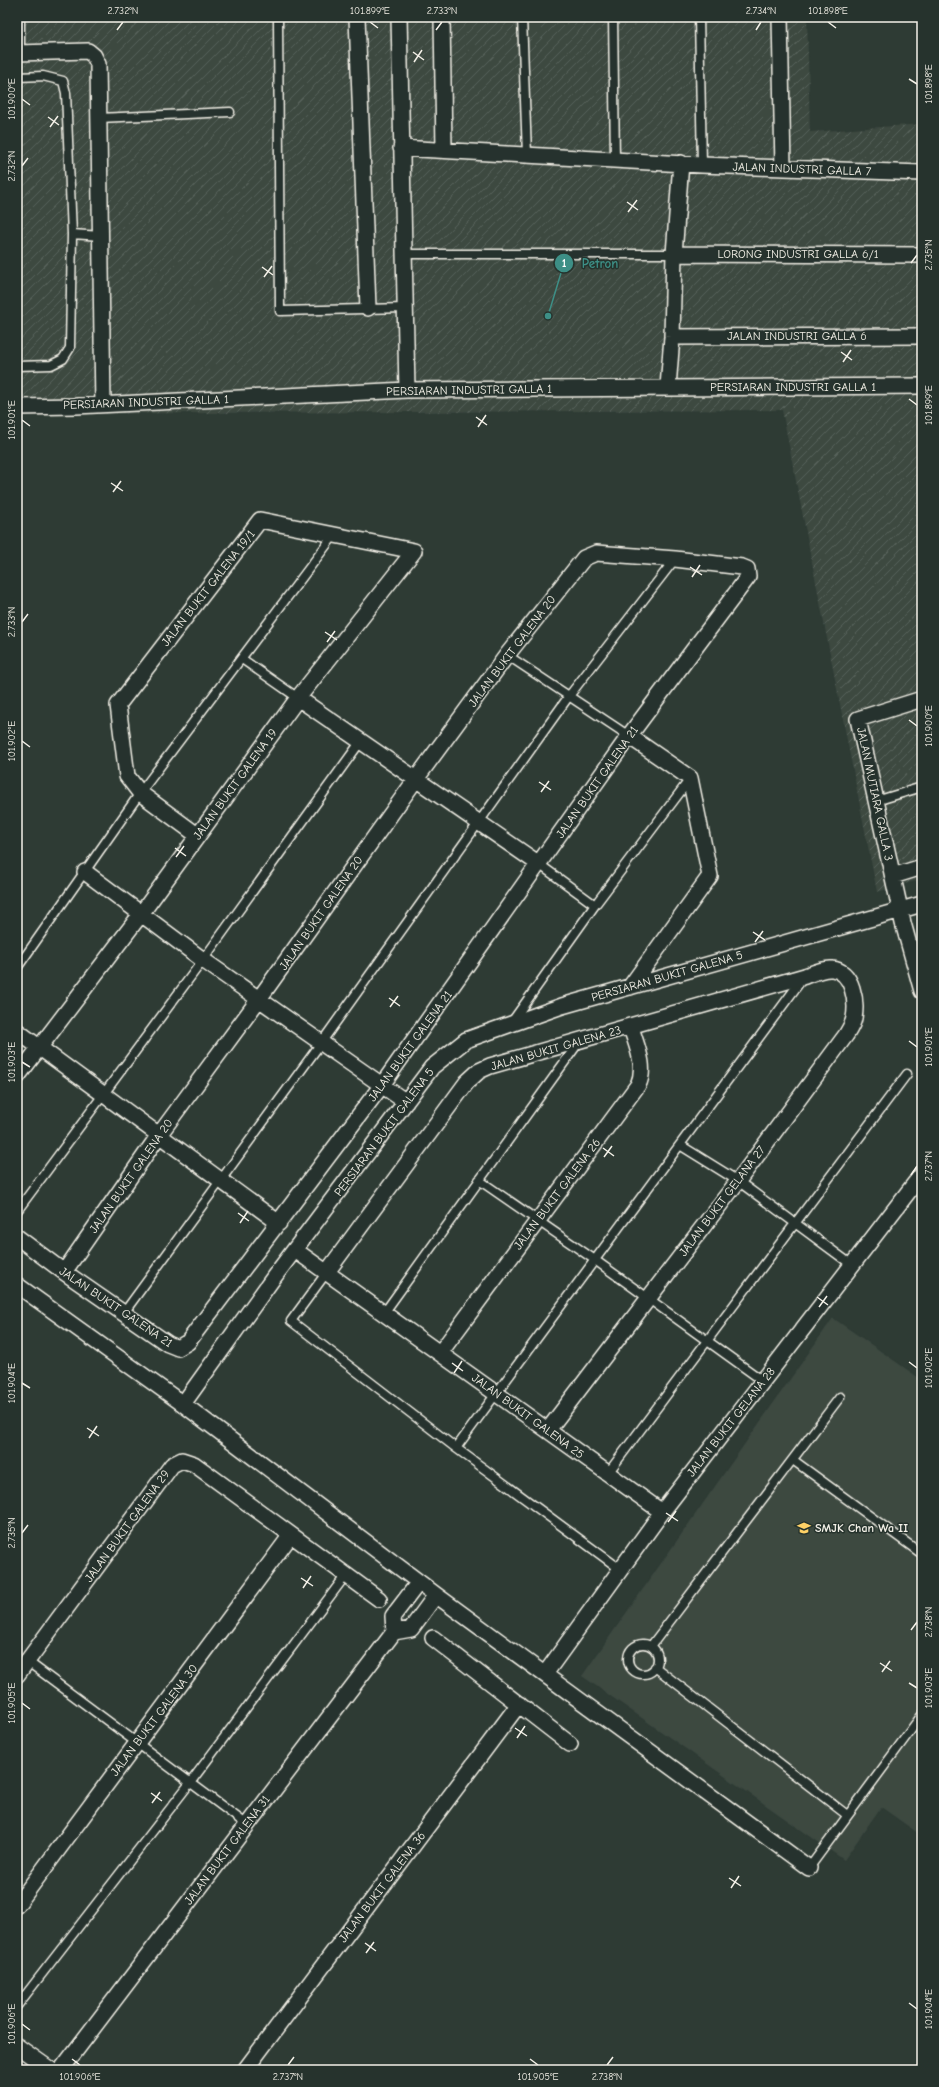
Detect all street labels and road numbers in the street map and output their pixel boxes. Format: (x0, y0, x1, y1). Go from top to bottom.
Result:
street label: JALAN INDUSTRI GALLA 7 (732, 160, 872, 178)
street label: LORONG INDUSTRI GALLA 6/1 (718, 247, 879, 261)
street label: JALAN INDUSTRI GALLA 6 (727, 329, 867, 343)
street label: PERSIARAN INDUSTRI GALLA 1 (710, 380, 876, 394)
street label: PERSIARAN INDUSTRI GALLA 1 (386, 382, 552, 398)
street label: PERSIARAN INDUSTRI GALLA 1 (63, 392, 229, 412)
street label: JALAN BUKIT GALENA 19/1 (158, 527, 258, 649)
street label: JALAN BUKIT GALENA 20 (465, 592, 559, 710)
street label: JALAN BUKIT GALENA 21 (553, 723, 641, 841)
street label: JALAN BUKIT GALENA 19 (190, 726, 280, 842)
street label: JALAN MUTIARA GALLA 3 (854, 726, 896, 862)
street label: JALAN BUKIT GALENA 20 (276, 853, 366, 973)
street label: PERSIARAN BUKIT GALENA 5 (590, 948, 744, 1004)
street label: JALAN BUKIT GALENA 21 (365, 988, 455, 1104)
street label: JALAN BUKIT GALENA 23 (489, 1023, 623, 1073)
street label: PERSIARAN BUKIT GALENA 5 (331, 1065, 437, 1199)
street label: JALAN BUKIT GALENA 20 (86, 1116, 176, 1236)
street label: JALAN BUKIT GALENA 26 (511, 1136, 603, 1252)
street label: JALAN BUKIT GELANA 27 (676, 1143, 768, 1259)
street label: JALAN BUKIT GALENA 21 (57, 1264, 175, 1350)
street label: JALAN BUKIT GELANA 28 (684, 1365, 778, 1479)
street label: JALAN BUKIT GALENA 25 (469, 1371, 587, 1461)
street label: JALAN BUKIT GALENA 29 (82, 1467, 172, 1585)
street label: JALAN BUKIT GALENA 30 (108, 1662, 200, 1778)
street label: JALAN BUKIT GALENA 31 (181, 1792, 273, 1907)
street label: JALAN BUKIT GALENA 36 (336, 1829, 428, 1945)

